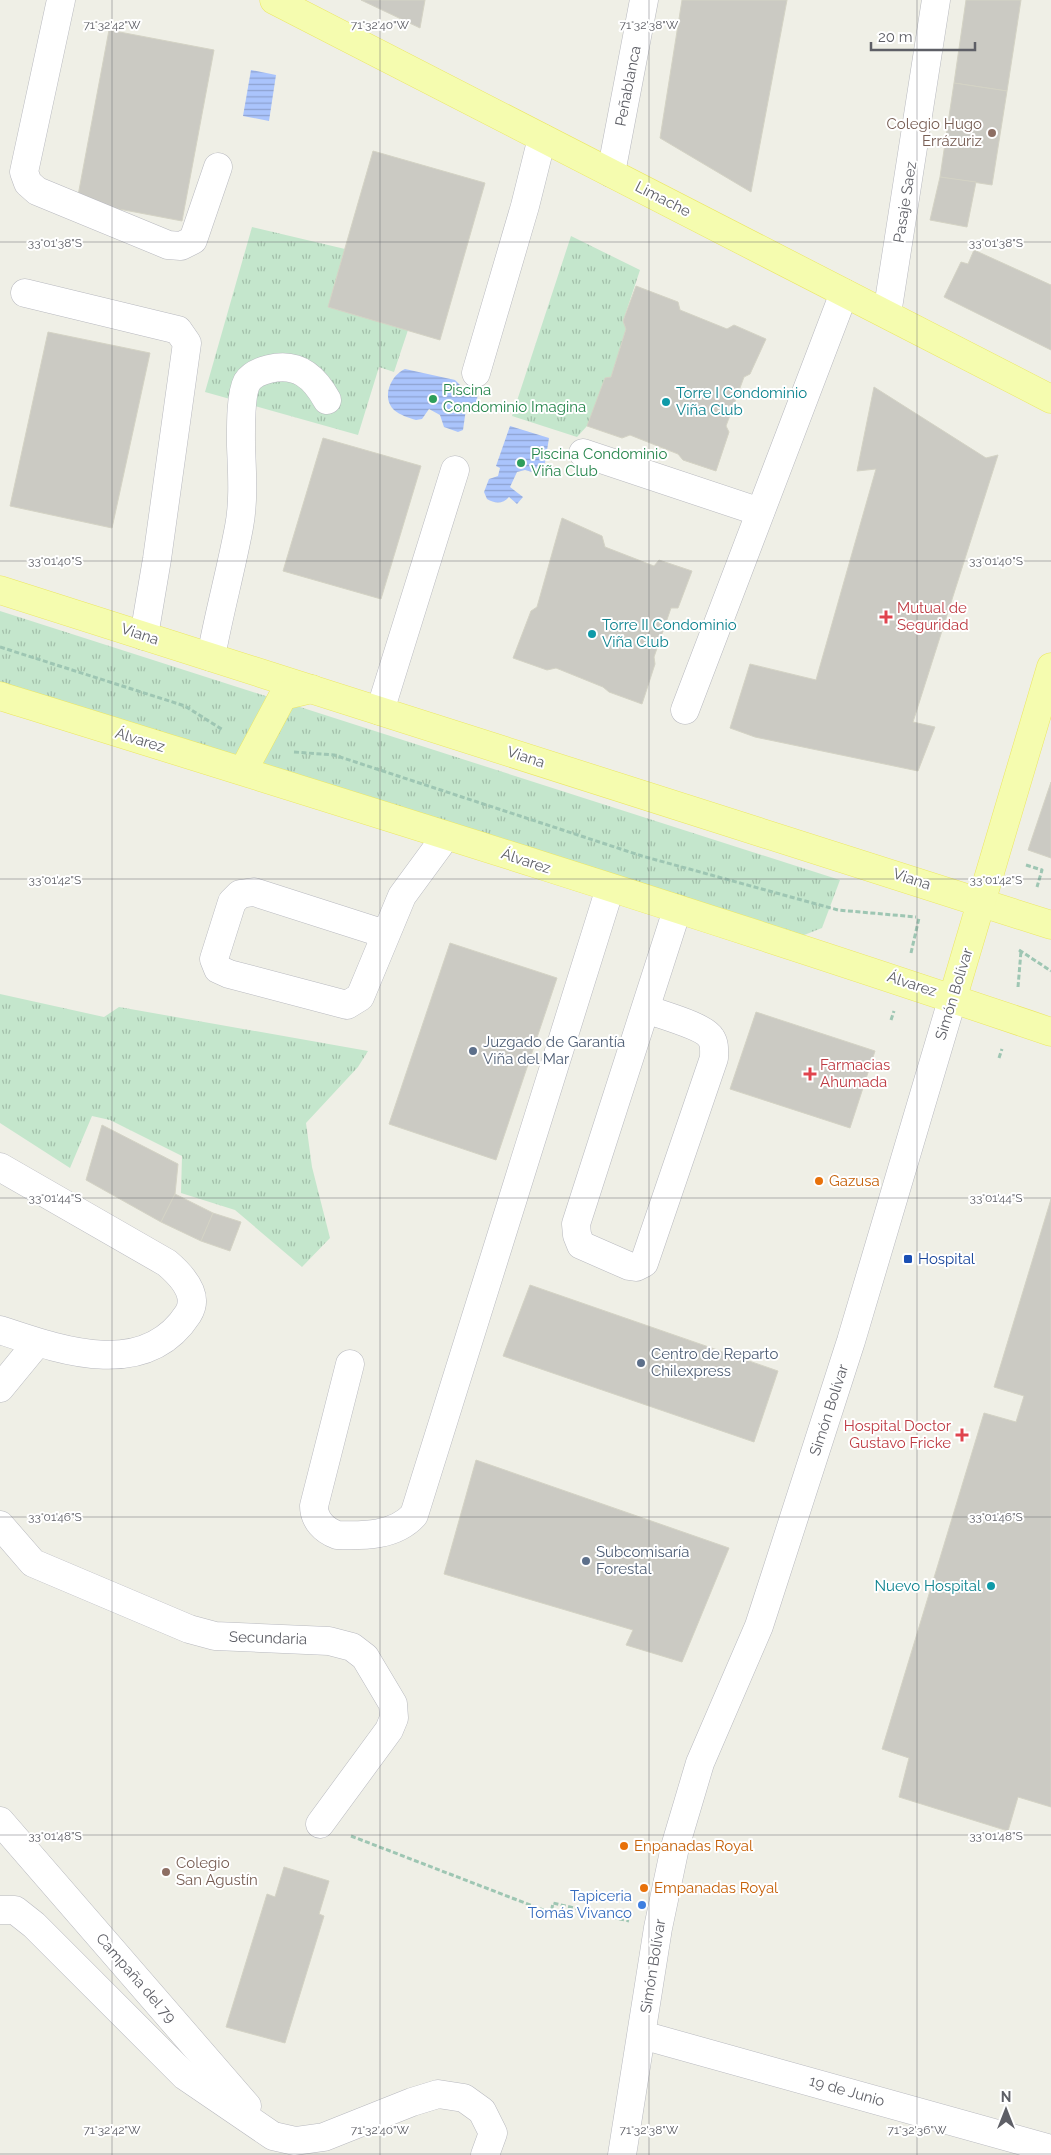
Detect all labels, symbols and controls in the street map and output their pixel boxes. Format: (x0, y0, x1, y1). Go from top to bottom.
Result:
text: 71°32'42"W (83, 18, 141, 32)
text: 71°32'40"W (351, 18, 410, 32)
text: 71°32'38"W (620, 18, 679, 32)
scale bar (871, 20, 975, 52)
text: 20 m (878, 28, 913, 46)
street label: Peñablanca (611, 44, 645, 128)
place label: Colegio Hugo Errázuriz (886, 115, 982, 150)
marker: Colegio Hugo Errázuriz (986, 127, 998, 139)
street label: Pasaje Saez (890, 160, 920, 244)
street label: Limache (632, 177, 694, 221)
text: 33°01'38"S (28, 236, 82, 250)
text: 33°01'38"S (969, 236, 1023, 250)
place label: Piscina Condominio Imagina (443, 381, 586, 416)
place label: Torre I Condominio Viña Club (676, 384, 807, 419)
marker: Piscina Condominio Imagina (427, 393, 439, 405)
marker: Torre I Condominio Viña Club (660, 396, 672, 408)
place label: Piscina Condominio Viña Club (531, 445, 667, 480)
marker: Piscina Condominio Viña Club (515, 457, 527, 469)
text: 33°01'40"S (28, 554, 82, 568)
text: 33°01'40"S (969, 554, 1023, 568)
place label: Mutual de Seguridad (897, 599, 968, 634)
marker: Mutual de Seguridad (879, 610, 893, 624)
place label: Torre II Condominio Viña Club (602, 616, 737, 651)
street label: Viana (119, 619, 161, 649)
marker: Torre II Condominio Viña Club (586, 628, 598, 640)
street label: Álvarez (113, 724, 167, 756)
street label: Viana (505, 742, 547, 772)
street label: Álvarez (499, 845, 553, 877)
street label: Viana (891, 864, 933, 894)
text: 33°01'42"S (29, 873, 81, 887)
text: 33°01'42"S (970, 873, 1022, 887)
street label: Simón Bolívar (931, 945, 977, 1042)
street label: Álvarez (885, 968, 939, 1000)
place label: Juzgado de Garantía Viña del Mar (483, 1033, 625, 1068)
marker: Juzgado de Garantía Viña del Mar (467, 1045, 479, 1057)
place label: Farmacias Ahumada (820, 1056, 890, 1091)
marker: Farmacias Ahumada (804, 1068, 816, 1080)
place label: Gazusa (829, 1172, 880, 1190)
marker: Gazusa (813, 1175, 825, 1187)
text: 33°01'44"S (28, 1191, 82, 1205)
text: 33°01'44"S (969, 1191, 1023, 1205)
place label: Hospital (918, 1250, 976, 1268)
marker: Hospital (902, 1253, 914, 1265)
place label: Centro de Reparto Chilexpress (651, 1345, 778, 1380)
marker: Centro de Reparto Chilexpress (635, 1357, 647, 1369)
street label: Simón Bolívar (806, 1361, 852, 1458)
place label: Hospital Doctor Gustavo Fricke (844, 1417, 952, 1452)
marker: Hospital Doctor Gustavo Fricke (955, 1428, 969, 1442)
text: 33°01'46"S (28, 1510, 82, 1524)
text: 33°01'46"S (969, 1510, 1023, 1524)
place label: Subcomisaría Forestal (596, 1543, 690, 1578)
marker: Subcomisaría Forestal (580, 1555, 592, 1567)
place label: Nuevo Hospital (875, 1577, 982, 1595)
marker: Nuevo Hospital (985, 1580, 997, 1592)
street label: Secundaria (229, 1628, 307, 1648)
text: 33°01'48"S (28, 1829, 82, 1843)
text: 33°01'48"S (969, 1829, 1023, 1843)
place label: Enpanadas Royal (634, 1837, 754, 1855)
marker: Enpanadas Royal (618, 1840, 630, 1852)
place label: Colegio San Agustín (176, 1854, 258, 1889)
marker: Colegio San Agustín (160, 1866, 172, 1878)
place label: Empanadas Royal (654, 1879, 779, 1897)
marker: Empanadas Royal (638, 1882, 650, 1894)
place label: Tapiceria Tomás Vivanco (528, 1887, 632, 1922)
marker: Tapiceria Tomás Vivanco (636, 1899, 648, 1911)
street label: Simón Bolívar (637, 1917, 669, 2014)
street label: Campaña del 79 (92, 1930, 180, 2027)
street label: 19 de Junio (807, 2072, 887, 2110)
north arrow (981, 2085, 1031, 2135)
text: N (1001, 2089, 1011, 2105)
text: 71°32'42"W (83, 2123, 141, 2137)
text: 71°32'40"W (351, 2123, 410, 2137)
text: 71°32'38"W (620, 2123, 679, 2137)
text: 71°32'36"W (888, 2123, 947, 2137)

